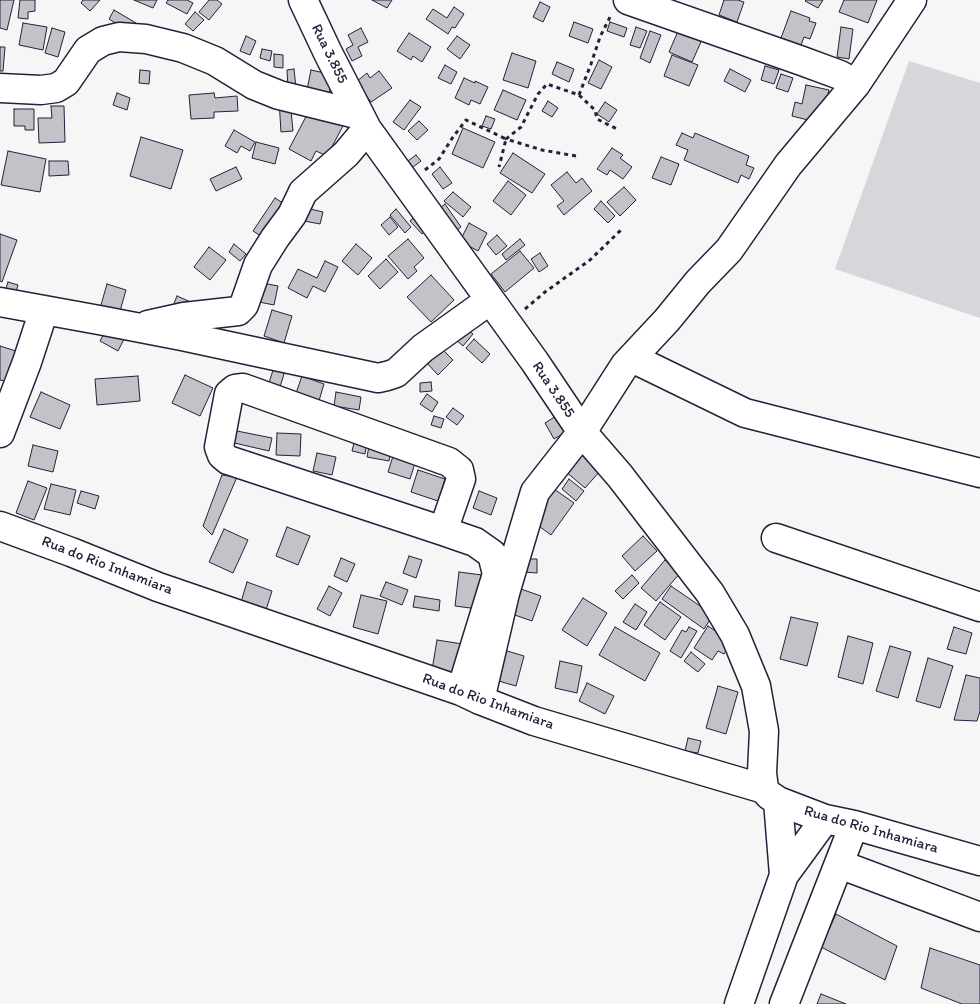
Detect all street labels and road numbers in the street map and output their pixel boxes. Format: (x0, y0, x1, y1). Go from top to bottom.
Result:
street label: Rua 3.855 (307, 21, 351, 87)
street label: Rua 3.855 (528, 358, 578, 422)
street label: Rua do Rio Inhamiara (39, 533, 175, 599)
street label: Rua do Rio Inhamiara (420, 670, 556, 734)
street label: Rua do Rio Inhamiara (802, 802, 940, 858)

